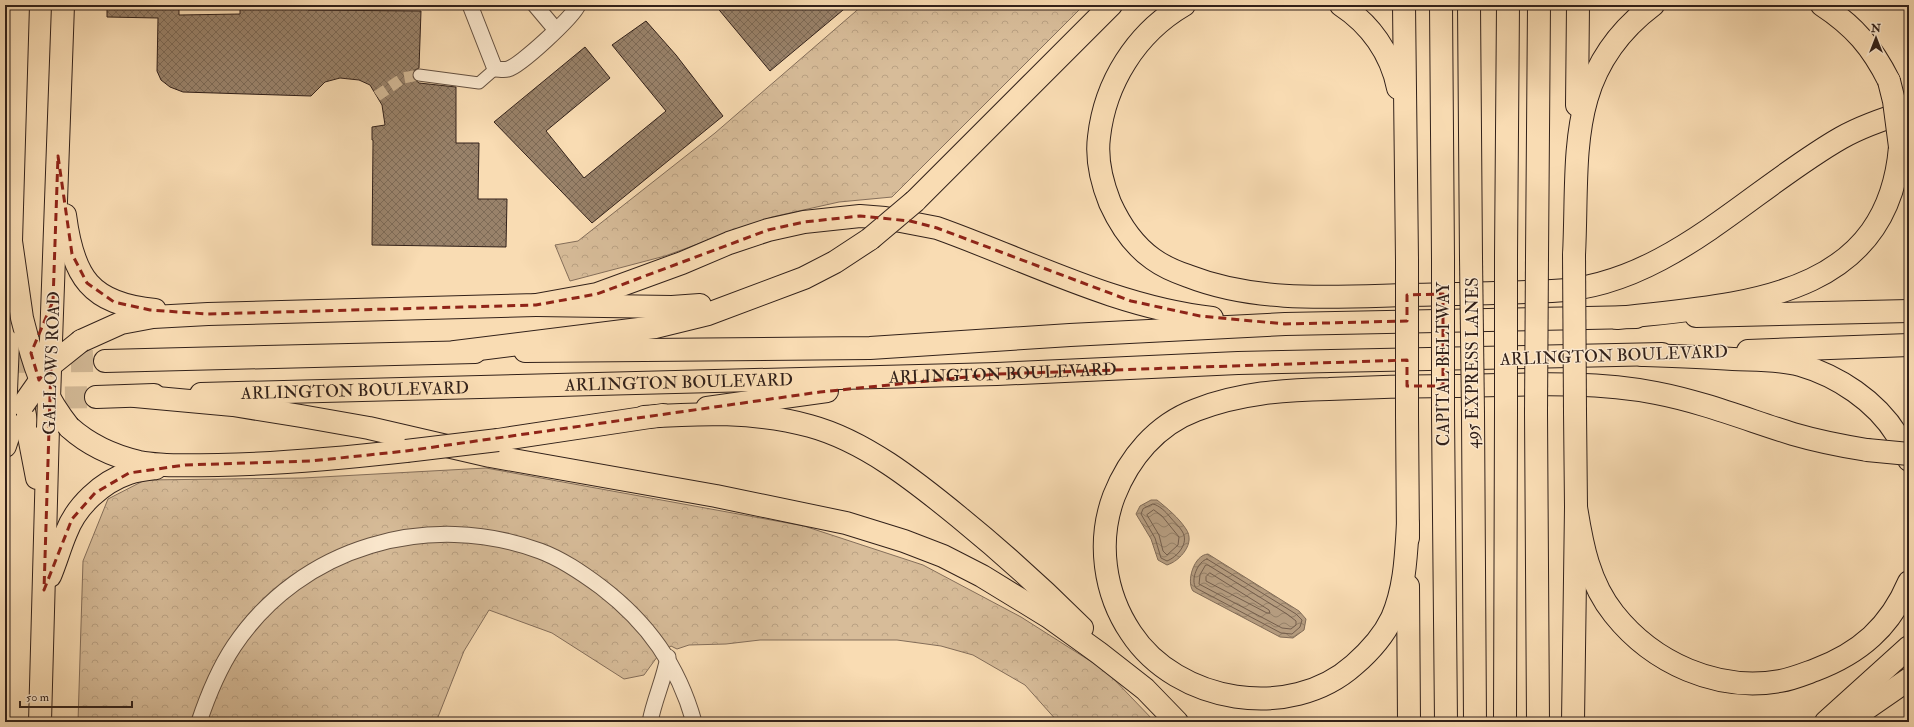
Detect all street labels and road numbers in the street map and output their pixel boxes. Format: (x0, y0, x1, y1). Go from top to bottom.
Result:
street label: 495 EXPRESS LANES (1462, 277, 1483, 449)
street label: CAPITAL BELTWAY (1433, 281, 1454, 446)
street label: GALLOWS ROAD (39, 291, 64, 435)
street label: ARLINGTON BOULEVARD (1499, 341, 1728, 370)
street label: ARLINGTON BOULEVARD (887, 359, 1117, 388)
street label: ARLINGTON BOULEVARD (564, 369, 793, 396)
street label: ARLINGTON BOULEVARD (240, 377, 469, 404)

